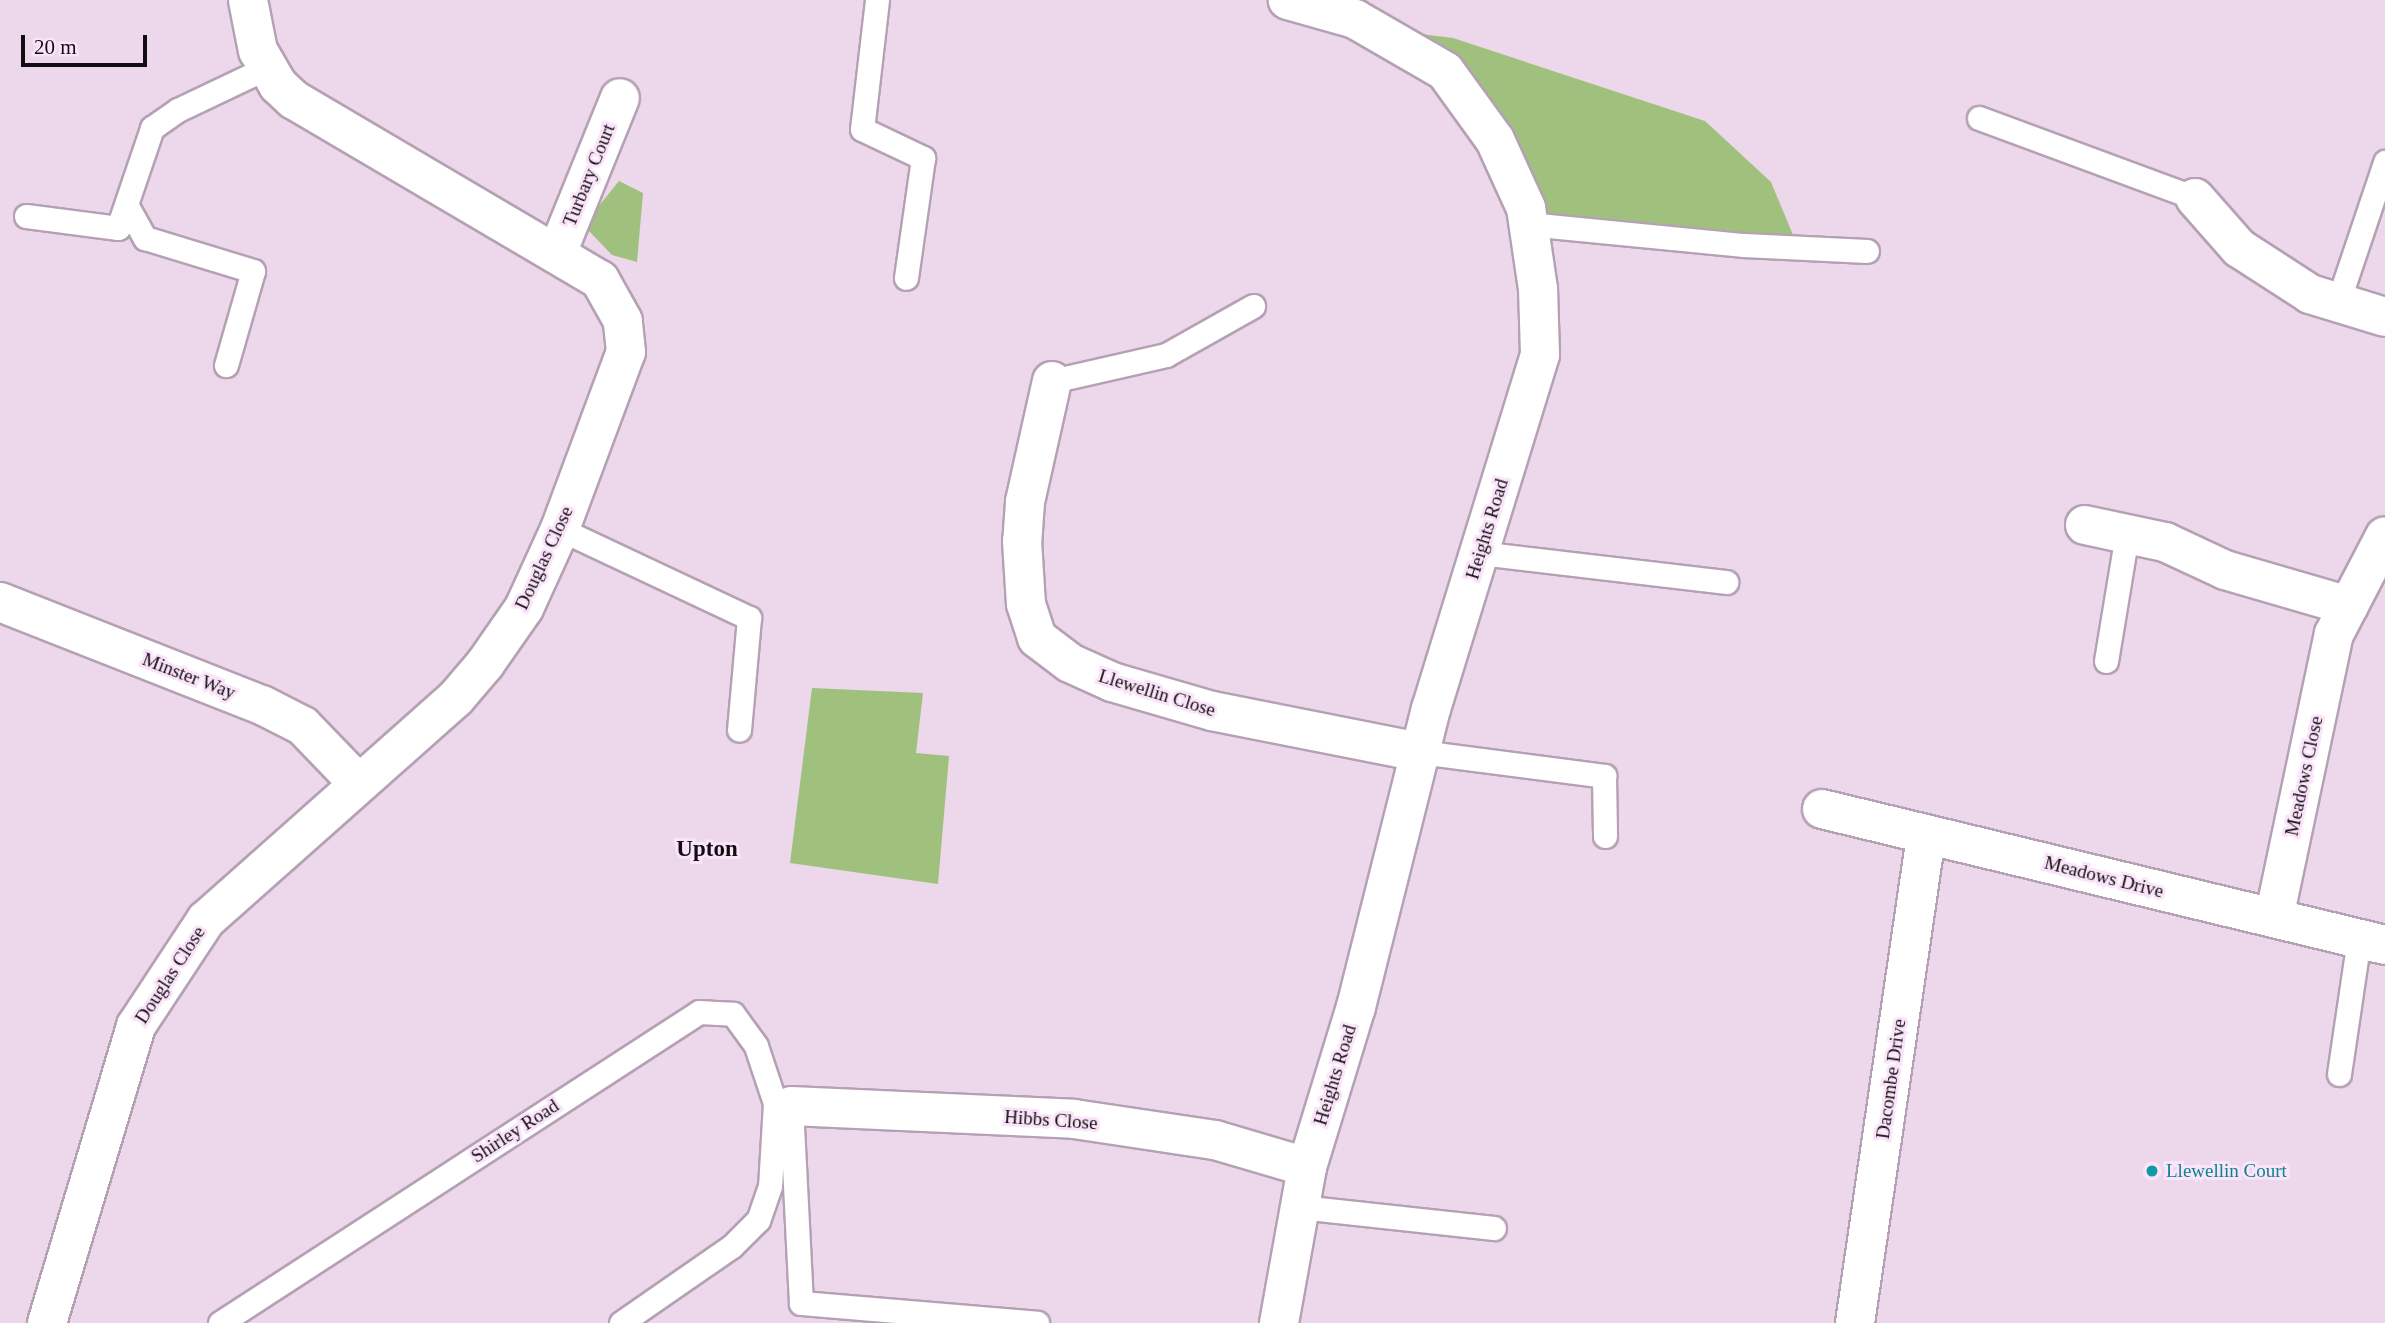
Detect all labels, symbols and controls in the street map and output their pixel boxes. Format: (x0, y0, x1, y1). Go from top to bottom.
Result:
scale bar (24, 21, 150, 65)
text: 20 m (34, 35, 77, 59)
street label: Turbary Court (558, 120, 620, 230)
street label: Heights Road (1461, 476, 1513, 582)
street label: Douglas Close (510, 503, 578, 613)
street label: Minster Way (139, 648, 239, 704)
street label: Llewellin Close (1096, 664, 1218, 722)
street label: Meadows Close (2280, 714, 2328, 838)
district label: Upton (676, 835, 738, 863)
street label: Meadows Drive (2042, 851, 2166, 903)
street label: Douglas Close (130, 922, 210, 1028)
street label: Dacombe Drive (1871, 1018, 1911, 1140)
street label: Heights Road (1309, 1022, 1361, 1128)
street label: Shirley Road (467, 1094, 563, 1168)
street label: Hibbs Close (1004, 1105, 1098, 1135)
place label: Llewellin Court (2166, 1160, 2287, 1182)
marker: Llewellin Court (2144, 1163, 2160, 1179)

